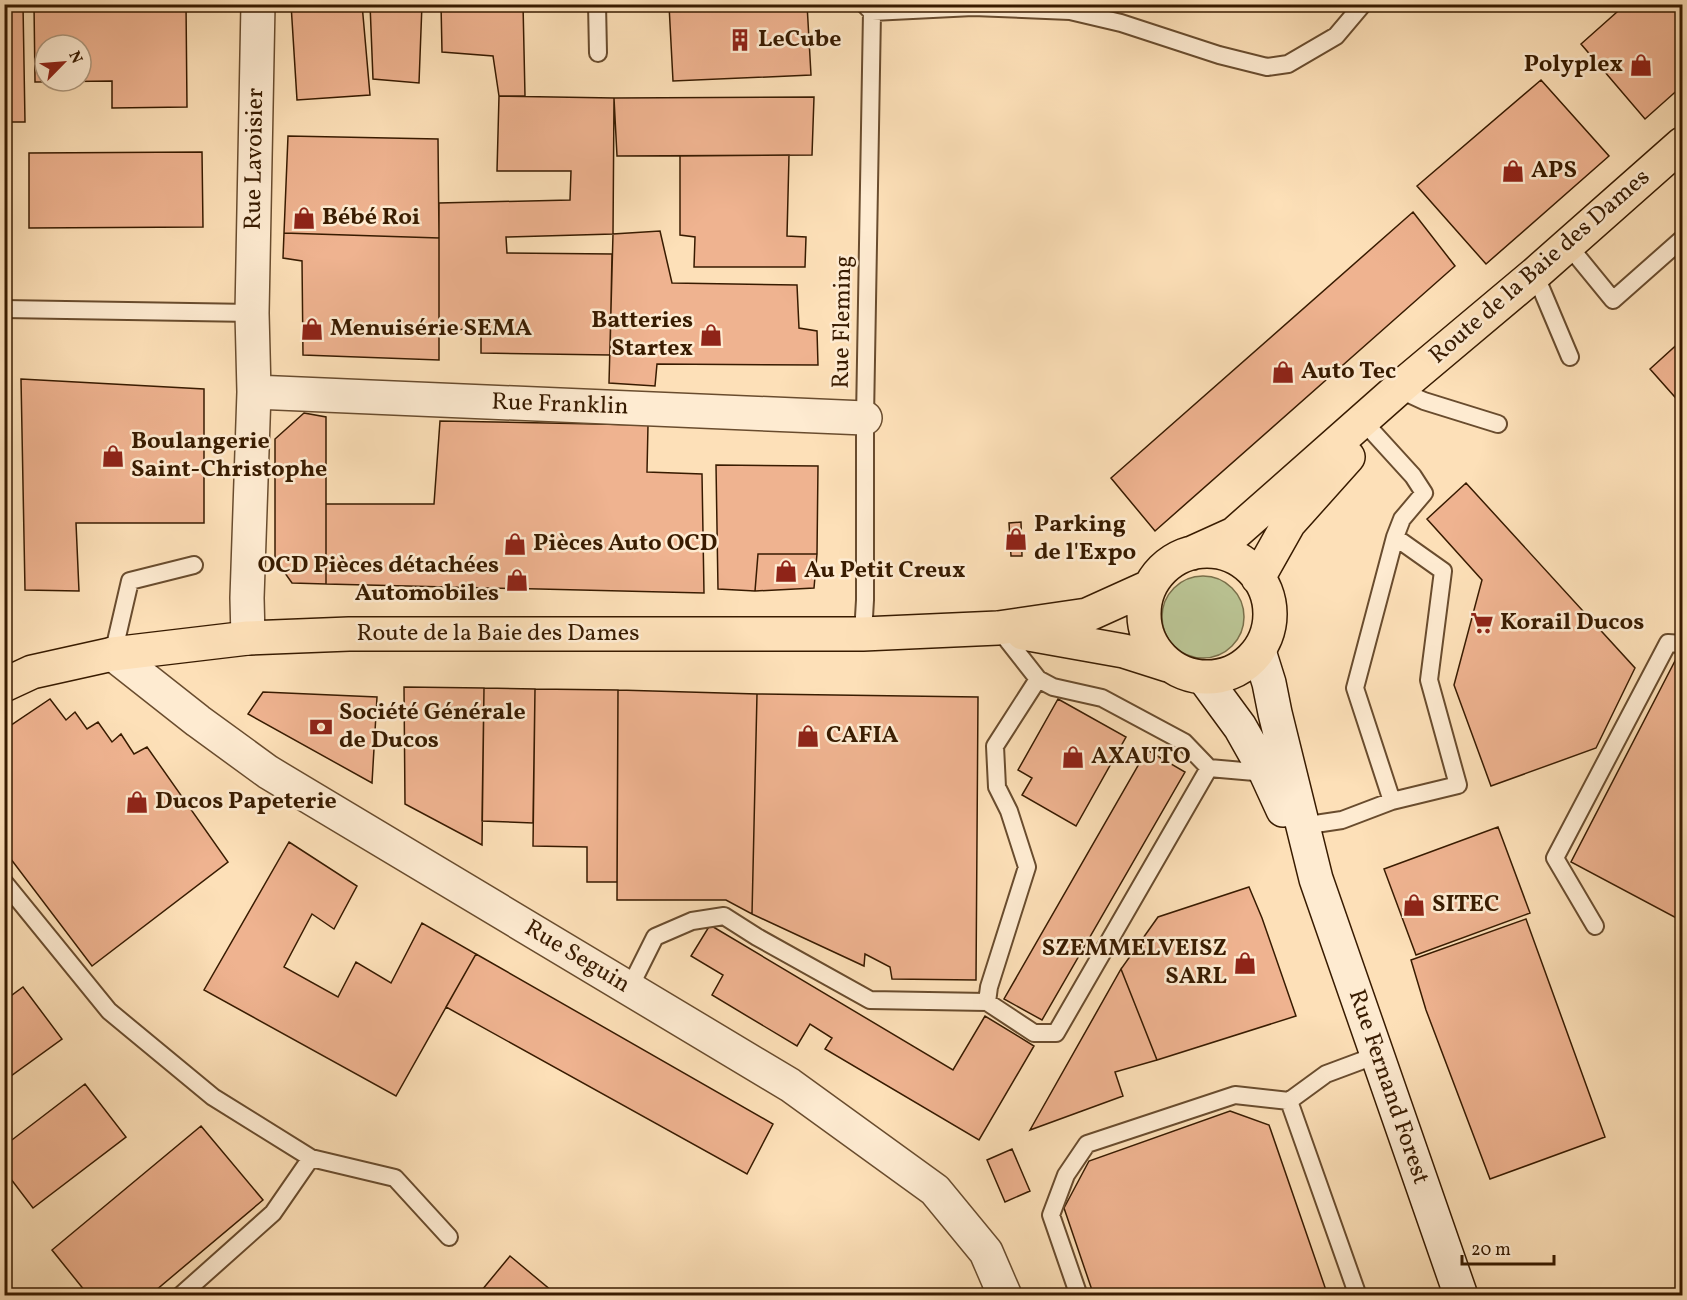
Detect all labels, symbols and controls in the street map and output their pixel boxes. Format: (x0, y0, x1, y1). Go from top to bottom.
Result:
place label: LeCube (758, 23, 841, 57)
building icon: LeCube (727, 27, 753, 53)
north arrow (33, 33, 93, 93)
text: N (62, 48, 87, 68)
place label: Polyplex (1524, 48, 1623, 82)
shop icon: Polyplex (1628, 52, 1654, 78)
street label: Rue Lavoisier (237, 88, 273, 230)
place label: APS (1531, 154, 1577, 188)
shop icon: APS (1500, 158, 1526, 184)
street label: Route de la Baie des Dames (1422, 161, 1658, 373)
place label: Bébé Roi (322, 201, 420, 235)
shop icon: Bébé Roi (291, 205, 317, 231)
street label: Rue Fleming (825, 255, 861, 389)
place label: Batteries Startex (591, 304, 693, 366)
place label: Menuisérie SEMA (330, 312, 532, 346)
shop icon: Menuisérie SEMA (299, 316, 325, 342)
shop icon: Batteries Startex (698, 322, 724, 348)
place label: Auto Tec (1301, 355, 1396, 389)
shop icon: Auto Tec (1270, 359, 1296, 385)
street label: Rue Franklin (491, 386, 629, 424)
place label: Boulangerie Saint-Christophe (131, 425, 327, 487)
shop icon: Boulangerie Saint-Christophe (100, 443, 126, 469)
place label: Parking de l'Expo (1034, 508, 1136, 570)
shop icon: Parking de l'Expo (1003, 526, 1029, 552)
place label: Pièces Auto OCD (533, 527, 717, 561)
shop icon: Pièces Auto OCD (502, 531, 528, 557)
place label: OCD Pièces détachées Automobiles (257, 549, 499, 611)
place label: Au Petit Creux (804, 554, 966, 588)
shop icon: Au Petit Creux (773, 558, 799, 584)
shop icon: OCD Pièces détachées Automobiles (504, 567, 530, 593)
place label: Korail Ducos (1500, 606, 1644, 640)
supermarket icon: Korail Ducos (1469, 610, 1495, 636)
street label: Route de la Baie des Dames (357, 617, 639, 651)
place label: Société Générale de Ducos (339, 696, 526, 758)
bank icon: Société Générale de Ducos (308, 714, 334, 740)
place label: CAFIA (826, 719, 899, 753)
shop icon: CAFIA (795, 723, 821, 749)
place label: AXAUTO (1091, 740, 1191, 774)
shop icon: AXAUTO (1060, 744, 1086, 770)
place label: Ducos Papeterie (155, 785, 337, 819)
shop icon: Ducos Papeterie (124, 789, 150, 815)
place label: SITEC (1432, 888, 1500, 922)
shop icon: SITEC (1401, 892, 1427, 918)
street label: Rue Seguin (518, 912, 636, 1002)
place label: SZEMMELVEISZ SARL (1042, 932, 1228, 994)
shop icon: SZEMMELVEISZ SARL (1232, 950, 1258, 976)
street label: Rue Fernand Forest (1339, 985, 1437, 1189)
scale bar (1462, 1228, 1554, 1266)
text: 20 m (1471, 1238, 1511, 1263)

